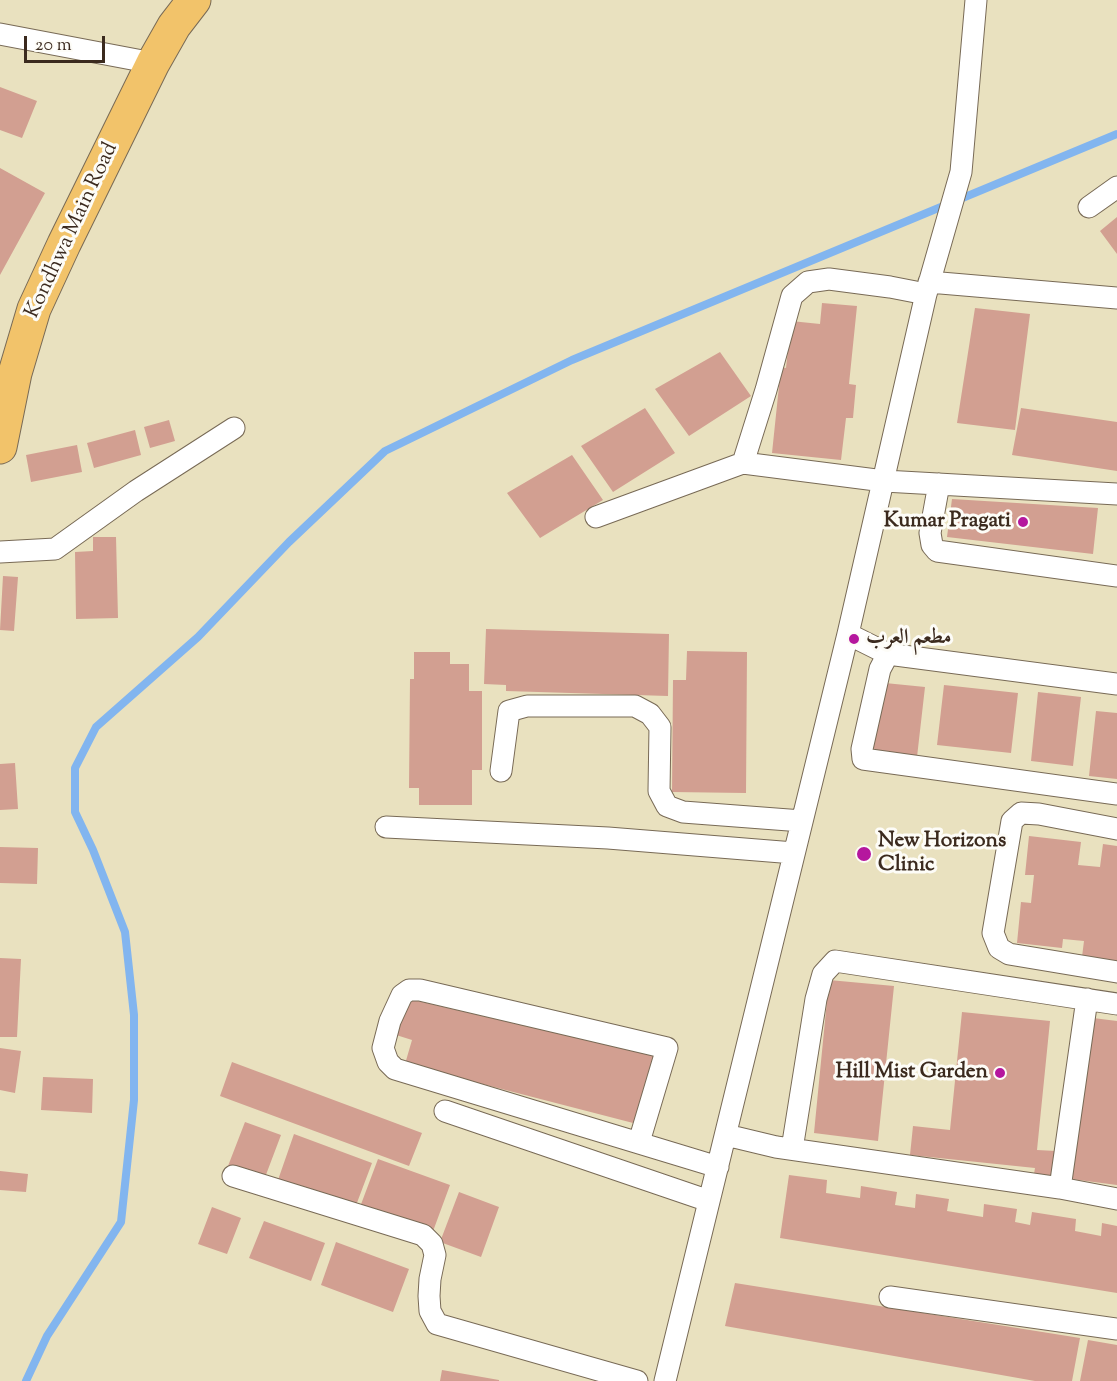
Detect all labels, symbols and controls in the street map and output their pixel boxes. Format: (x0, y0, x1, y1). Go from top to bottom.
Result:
scale bar (27, 24, 108, 62)
text: 20 m (35, 33, 72, 59)
street label: Kondhwa Main Road (21, 139, 125, 323)
place label: Kumar Pragati (884, 509, 1011, 535)
marker: Kumar Pragati (1016, 515, 1030, 529)
place label: مطعم العرب (866, 626, 951, 652)
marker: مطعم العرب (847, 632, 861, 646)
place label: New Horizons Clinic (878, 829, 1006, 879)
marker: New Horizons Clinic (855, 845, 873, 863)
place label: Hill Mist Garden (836, 1060, 988, 1086)
marker: Hill Mist Garden (993, 1066, 1007, 1080)

